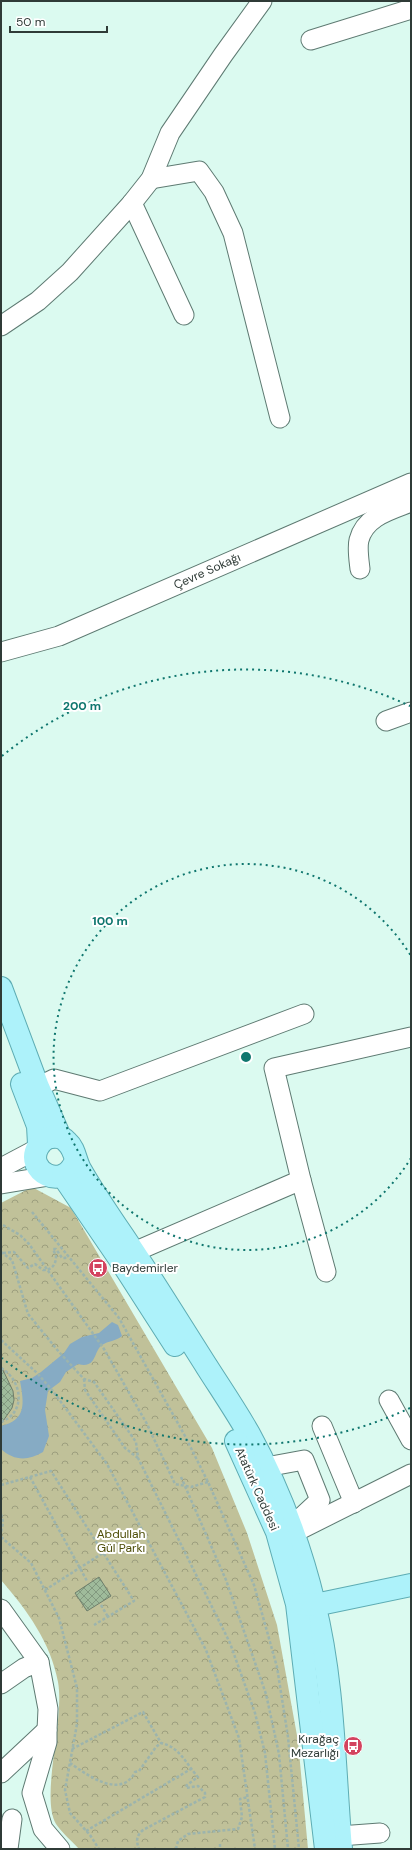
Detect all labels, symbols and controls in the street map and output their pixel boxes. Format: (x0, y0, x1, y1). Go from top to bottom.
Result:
scale bar (10, 8, 107, 34)
text: 50 m (16, 14, 45, 30)
street label: Çevre Sokağı (171, 549, 243, 593)
text: 200 m (63, 698, 101, 714)
text: 100 m (92, 913, 128, 929)
centre of rings (239, 1050, 253, 1064)
bus stop icon: Baydemirler (87, 1257, 109, 1279)
place label: Baydemirler (112, 1260, 179, 1276)
street label: Atatürk Caddesi (231, 1445, 283, 1533)
park label: Abdullah Gül Parkı (97, 1526, 145, 1556)
place label: Kırağaç Mezarlığı (291, 1731, 339, 1761)
bus stop icon: Kırağaç Mezarlığı (342, 1735, 364, 1757)

